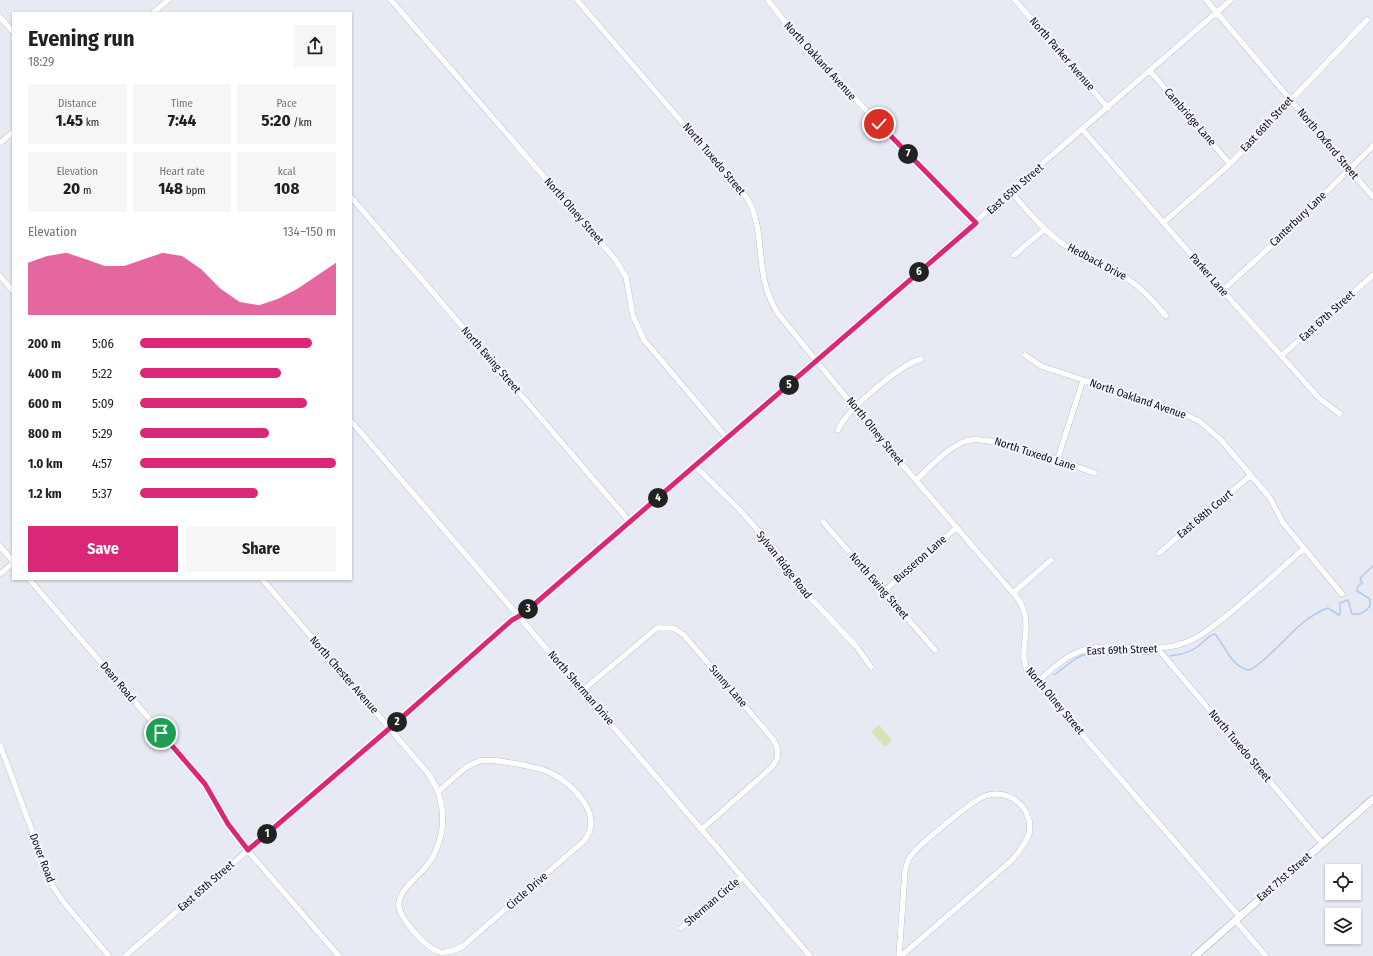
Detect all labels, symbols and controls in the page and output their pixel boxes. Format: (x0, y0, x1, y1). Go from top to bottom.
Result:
street label: North Parker Avenue (1027, 15, 1097, 93)
street label: North Oakland Avenue (781, 19, 859, 103)
text: Evening run (28, 25, 135, 52)
button: share (294, 25, 336, 67)
text: 18:29 (28, 54, 54, 69)
street label: Cambridge Lane (1161, 86, 1219, 148)
street label: East 66th Street (1238, 93, 1296, 154)
text: Distance (58, 97, 97, 110)
text: Time (171, 97, 193, 110)
text: Pace (276, 97, 297, 110)
street label: North Oxford Street (1295, 106, 1362, 182)
pin (862, 107, 896, 141)
text: 1.45 (55, 110, 83, 131)
text: 7:44 (168, 110, 196, 131)
text: 5:20 (261, 110, 291, 131)
icon: check (868, 113, 890, 135)
text: km (83, 116, 99, 129)
text: /km (291, 116, 312, 129)
street label: North Tuxedo Street (680, 120, 748, 198)
pin: 7 (898, 144, 918, 164)
text: 7 (906, 147, 910, 160)
street label: East 65th Street (984, 161, 1046, 217)
text: Elevation (57, 165, 98, 178)
text: Heart rate (159, 165, 205, 178)
text: kcal (278, 165, 296, 178)
street label: North Olney Street (542, 175, 607, 247)
text: 20 (63, 178, 80, 199)
text: 148 (158, 178, 183, 199)
text: 108 (274, 178, 299, 199)
text: m (80, 184, 91, 197)
text: bpm (183, 184, 206, 197)
street label: Canterbury Lane (1267, 189, 1329, 249)
text: Elevation (28, 224, 77, 239)
text: 134–150 m (283, 224, 336, 239)
street label: Hedback Drive (1065, 241, 1129, 283)
street label: Parker Lane (1187, 251, 1231, 299)
pin: 6 (909, 262, 929, 282)
text: 6 (916, 265, 922, 278)
street label: East 67th Street (1297, 288, 1358, 344)
street label: North Ewing Street (459, 324, 524, 396)
text: 200 m (28, 336, 61, 351)
text: 5:06 (92, 336, 114, 351)
text: 400 m (28, 366, 62, 381)
text: 5:22 (92, 366, 112, 381)
pin: 5 (779, 375, 799, 395)
street label: North Oakland Avenue (1088, 376, 1188, 422)
text: 5 (786, 378, 792, 391)
street label: North Olney Street (844, 394, 907, 468)
text: 600 m (28, 396, 62, 411)
text: 5:09 (92, 396, 114, 411)
text: 800 m (28, 426, 62, 441)
text: 5:29 (92, 426, 113, 441)
street label: North Tuxedo Lane (993, 435, 1077, 473)
text: 1.0 km (28, 456, 63, 471)
text: 4:57 (92, 456, 112, 471)
text: 1.2 km (28, 486, 62, 501)
text: 5:37 (92, 486, 112, 501)
street label: East 68th Court (1175, 487, 1236, 541)
pin: 4 (648, 488, 668, 508)
text: 4 (655, 491, 661, 504)
button: Save (28, 526, 178, 572)
button: Share (186, 526, 336, 572)
street label: Sylvan Ridge Road (754, 529, 814, 601)
street label: Busseron Lane (891, 533, 949, 585)
street label: North Ewing Street (847, 550, 912, 622)
pin: 3 (518, 599, 538, 619)
text: 3 (525, 602, 531, 615)
street label: North Chester Avenue (307, 634, 381, 716)
street label: East 69th Street (1086, 642, 1158, 658)
street label: North Sherman Drive (545, 648, 617, 728)
street label: Dean Road (97, 659, 139, 705)
street label: Sunny Lane (706, 662, 750, 710)
street label: North Olney Street (1023, 665, 1087, 738)
street label: North Tuxedo Street (1206, 707, 1274, 785)
pin: 2 (387, 712, 407, 732)
text: 2 (394, 715, 400, 728)
pin (144, 716, 178, 750)
icon: arrive (150, 722, 172, 744)
pin: 1 (257, 824, 277, 844)
text: 1 (265, 827, 269, 840)
street label: Dover Road (27, 832, 57, 884)
street label: East 71st Street (1254, 850, 1314, 904)
street label: East 65th Street (175, 858, 237, 914)
map controls (1325, 864, 1361, 944)
button: locate (1325, 864, 1361, 900)
street label: Circle Drive (504, 869, 550, 913)
street label: Sherman Circle (682, 875, 742, 929)
button: layers (1325, 908, 1361, 944)

